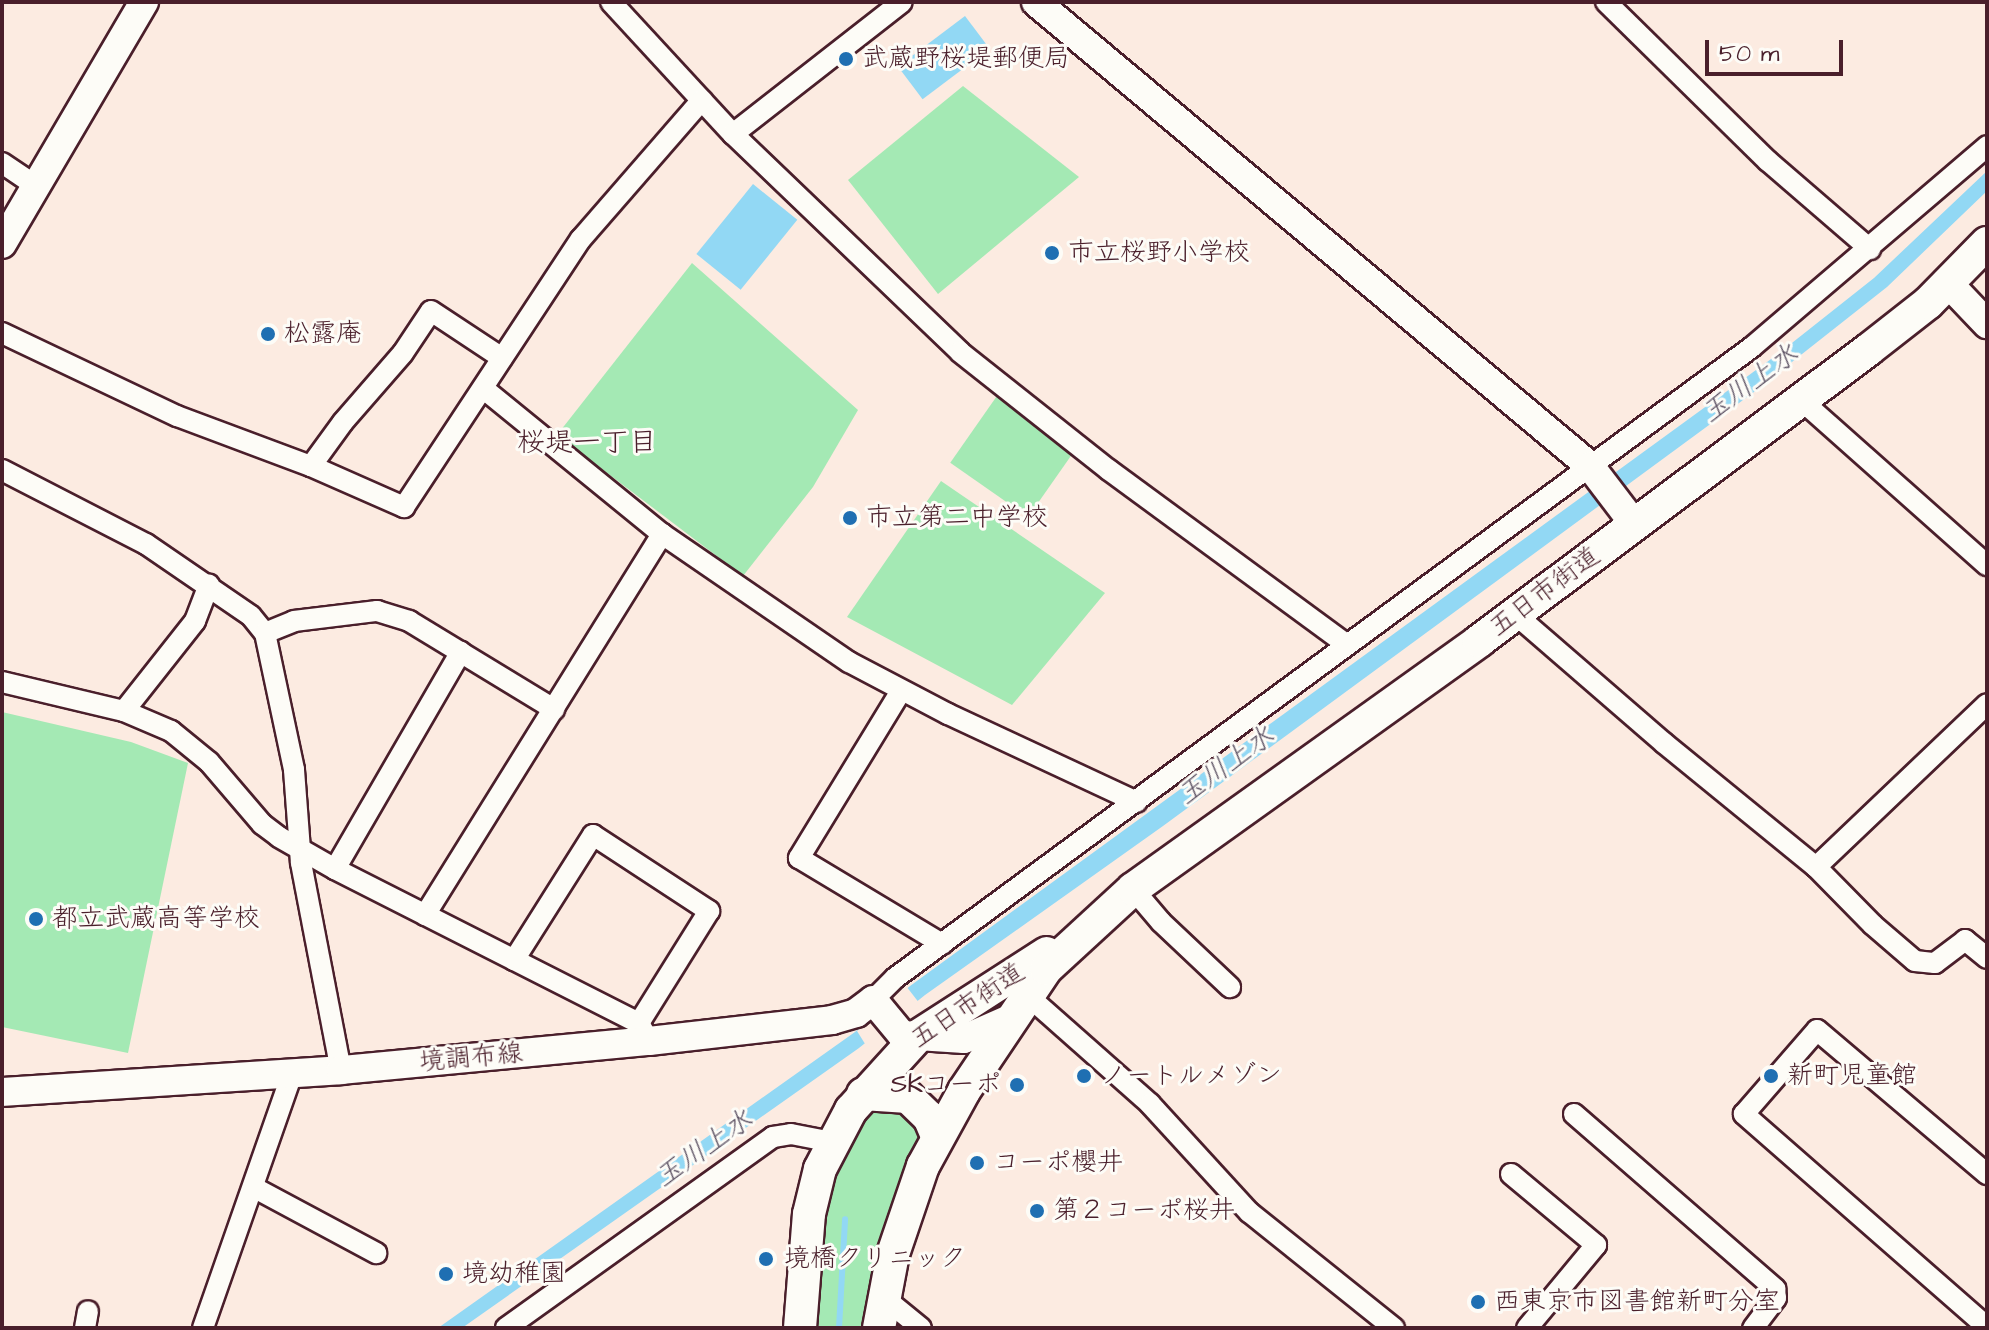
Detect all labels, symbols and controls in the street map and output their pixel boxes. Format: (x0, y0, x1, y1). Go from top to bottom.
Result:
scale bar (1709, 24, 1847, 74)
text: 50 m (1719, 37, 1779, 71)
place label: 武蔵野桜堤郵便局 (862, 43, 1070, 75)
marker: 武蔵野桜堤郵便局 (837, 50, 855, 68)
place label: 市立桜野小学校 (1068, 237, 1250, 269)
marker: 市立桜野小学校 (1043, 244, 1061, 262)
place label: 松露庵 (284, 318, 362, 350)
marker: 松露庵 (259, 325, 277, 343)
water label: 玉川上水 (1695, 337, 1805, 431)
district label: 桜堤一丁目 (517, 426, 657, 460)
place label: 市立第二中学校 (866, 502, 1048, 534)
marker: 市立第二中学校 (841, 509, 859, 527)
street label: 五日市街道 (1484, 540, 1606, 644)
water label: 玉川上水 (1171, 719, 1281, 813)
place label: 都立武蔵高等学校 (52, 903, 260, 935)
marker: 都立武蔵高等学校 (27, 910, 45, 928)
street label: 五日市街道 (905, 957, 1031, 1055)
street label: 境調布線 (418, 1038, 524, 1078)
place label: ノートルメゾン (1100, 1060, 1282, 1092)
place label: 新町児童館 (1787, 1060, 1917, 1092)
marker: ノートルメゾン (1075, 1067, 1093, 1085)
marker: 新町児童館 (1762, 1067, 1780, 1085)
place label: SKコーポ (891, 1069, 1001, 1101)
marker: SKコーポ (1008, 1076, 1026, 1094)
water label: 玉川上水 (648, 1103, 760, 1195)
place label: コーポ櫻井 (993, 1147, 1123, 1179)
marker: コーポ櫻井 (968, 1154, 986, 1172)
place label: 第２コーポ桜井 (1053, 1195, 1235, 1227)
marker: 第２コーポ桜井 (1028, 1202, 1046, 1220)
place label: 境橋クリニック (784, 1243, 966, 1275)
marker: 境橋クリニック (755, 1248, 777, 1270)
place label: 境幼稚園 (462, 1258, 566, 1290)
marker: 境幼稚園 (437, 1265, 455, 1283)
place label: 西東京市図書館新町分室 (1494, 1286, 1780, 1318)
marker: 西東京市図書館新町分室 (1469, 1293, 1487, 1311)

